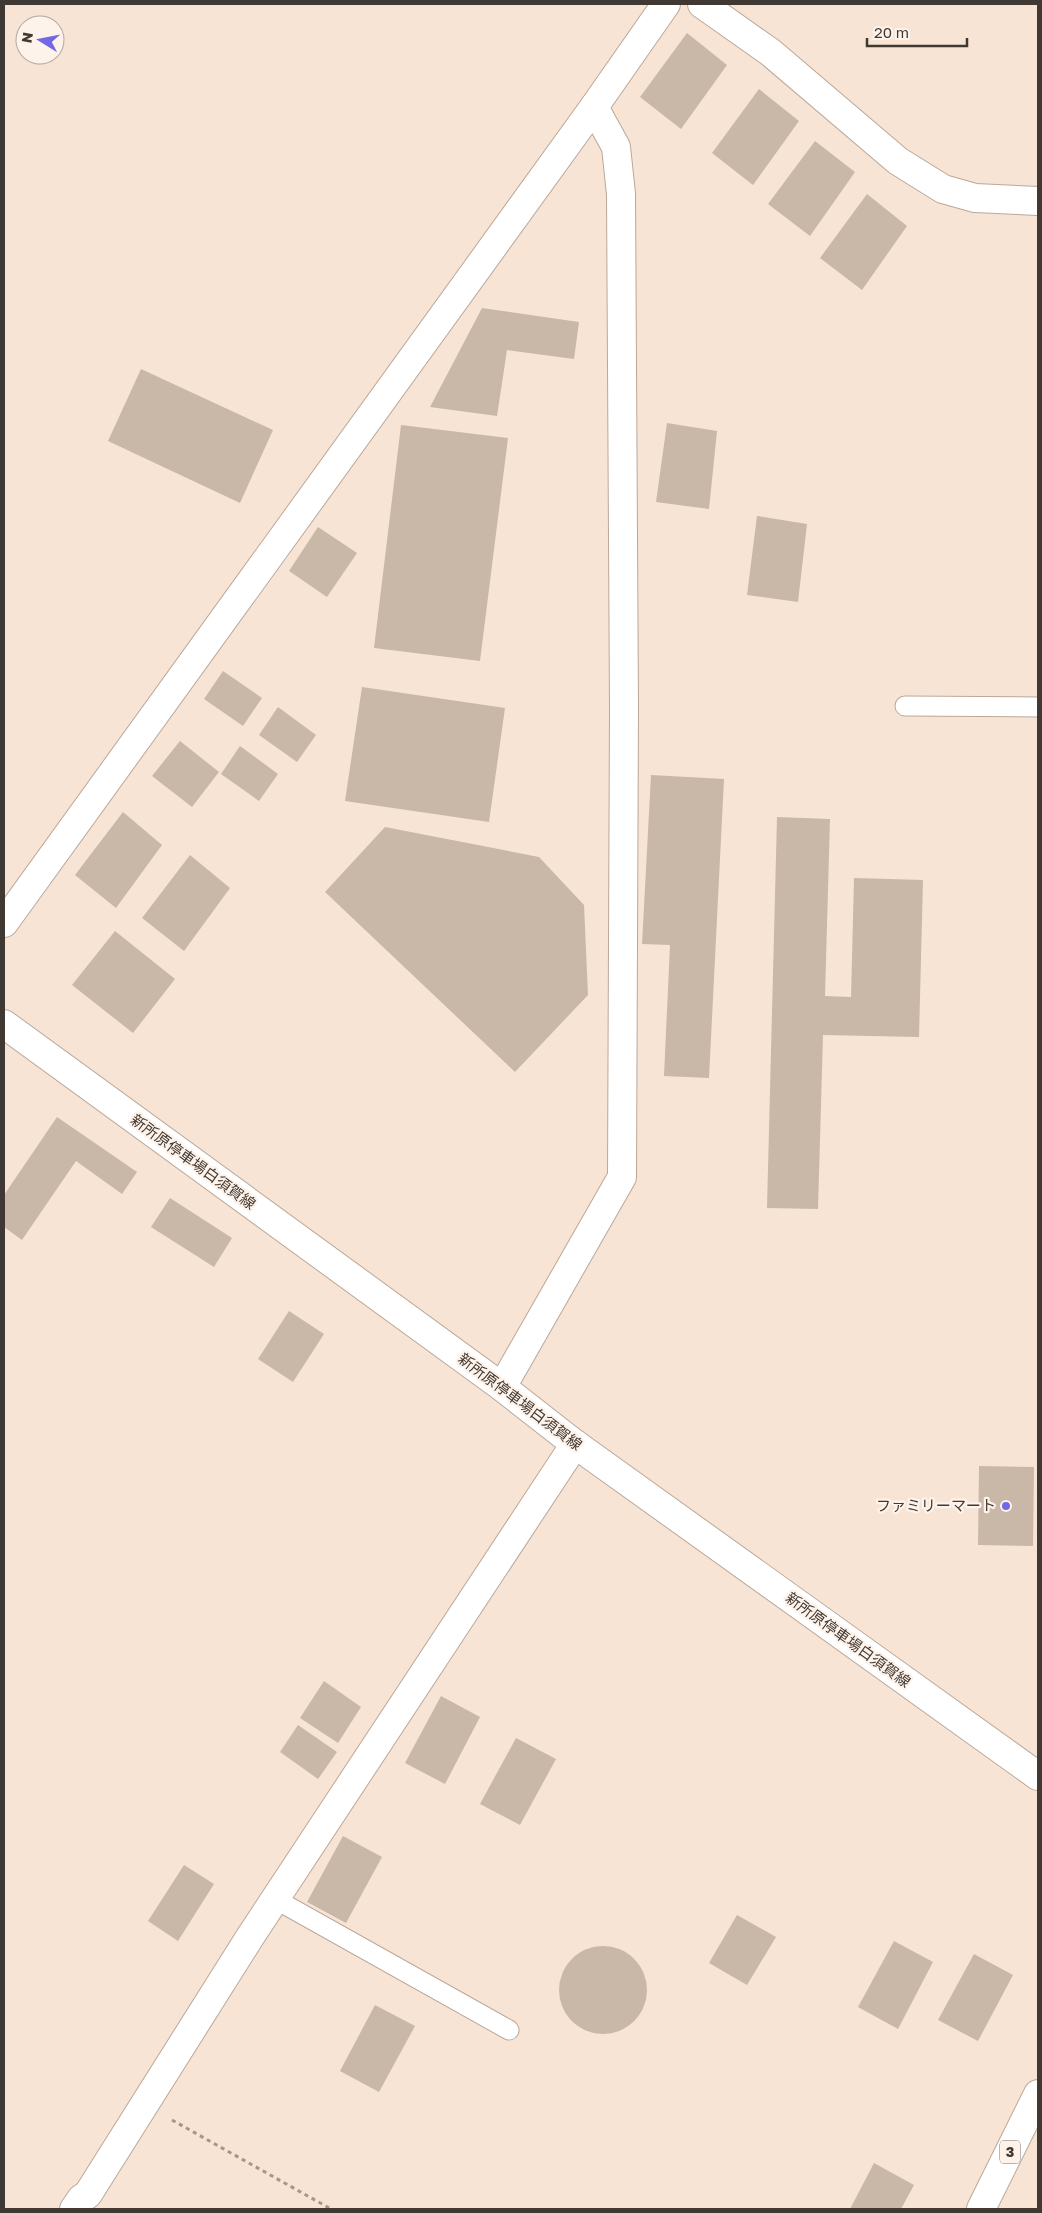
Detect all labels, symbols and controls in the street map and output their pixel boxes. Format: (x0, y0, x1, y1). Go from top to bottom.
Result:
north arrow (15, 15, 65, 65)
scale bar (867, 15, 967, 47)
text: 20 m (874, 23, 909, 41)
text: N (17, 31, 36, 44)
street label: 新所原停車場白須賀線 (128, 1110, 260, 1213)
street label: 新所原停車場白須賀線 (455, 1349, 586, 1454)
place label: ファミリーマート (876, 1496, 996, 1514)
marker: ファミリーマート (1000, 1500, 1012, 1512)
street label: 新所原停車場白須賀線 (783, 1588, 915, 1691)
road number: 3 (1000, 2140, 1020, 2164)

